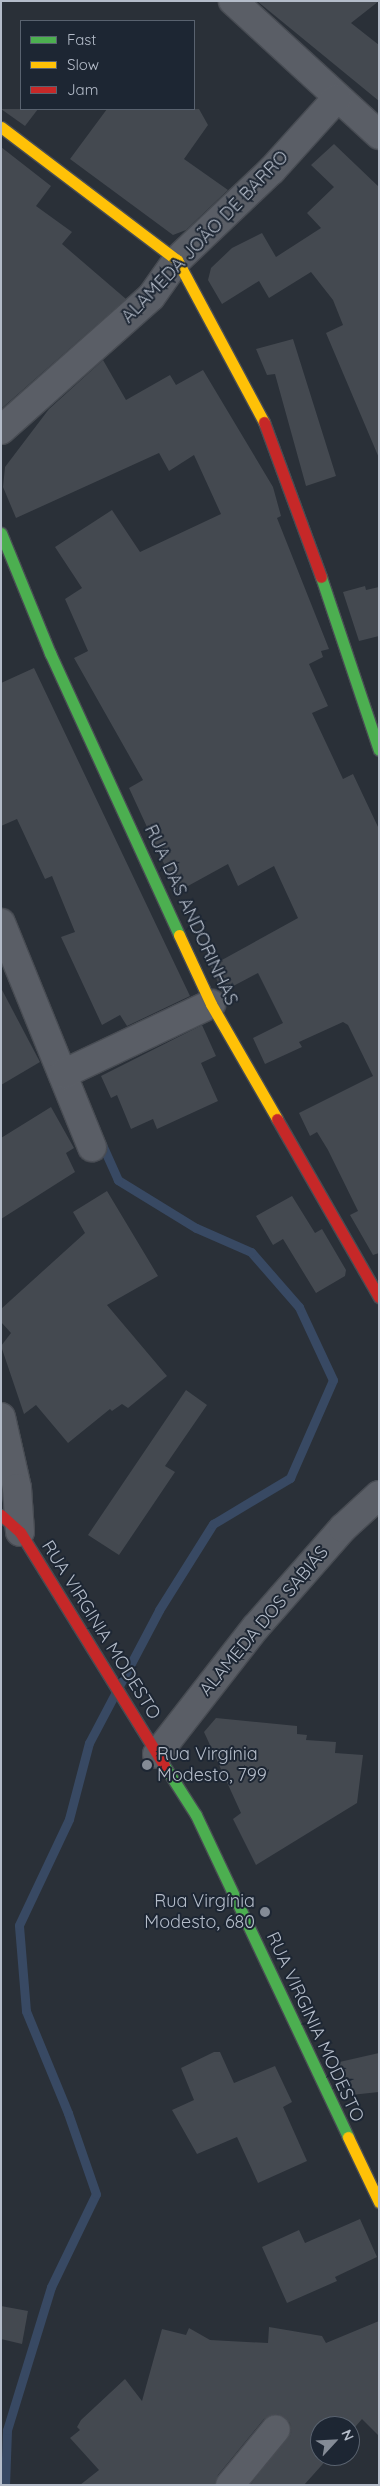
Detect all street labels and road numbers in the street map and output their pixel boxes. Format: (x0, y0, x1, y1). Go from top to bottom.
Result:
street label: ALAMEDA JOÃO DE BARRO (117, 146, 293, 328)
street label: RUA DAS ANDORINHAS (140, 821, 242, 1009)
street label: RUA VIRGINIA MODESTO (37, 1537, 165, 1723)
street label: ALAMEDA DOS SABIÁS (195, 1542, 333, 1700)
street label: RUA VIRGINIA MODESTO (261, 1929, 369, 2125)

